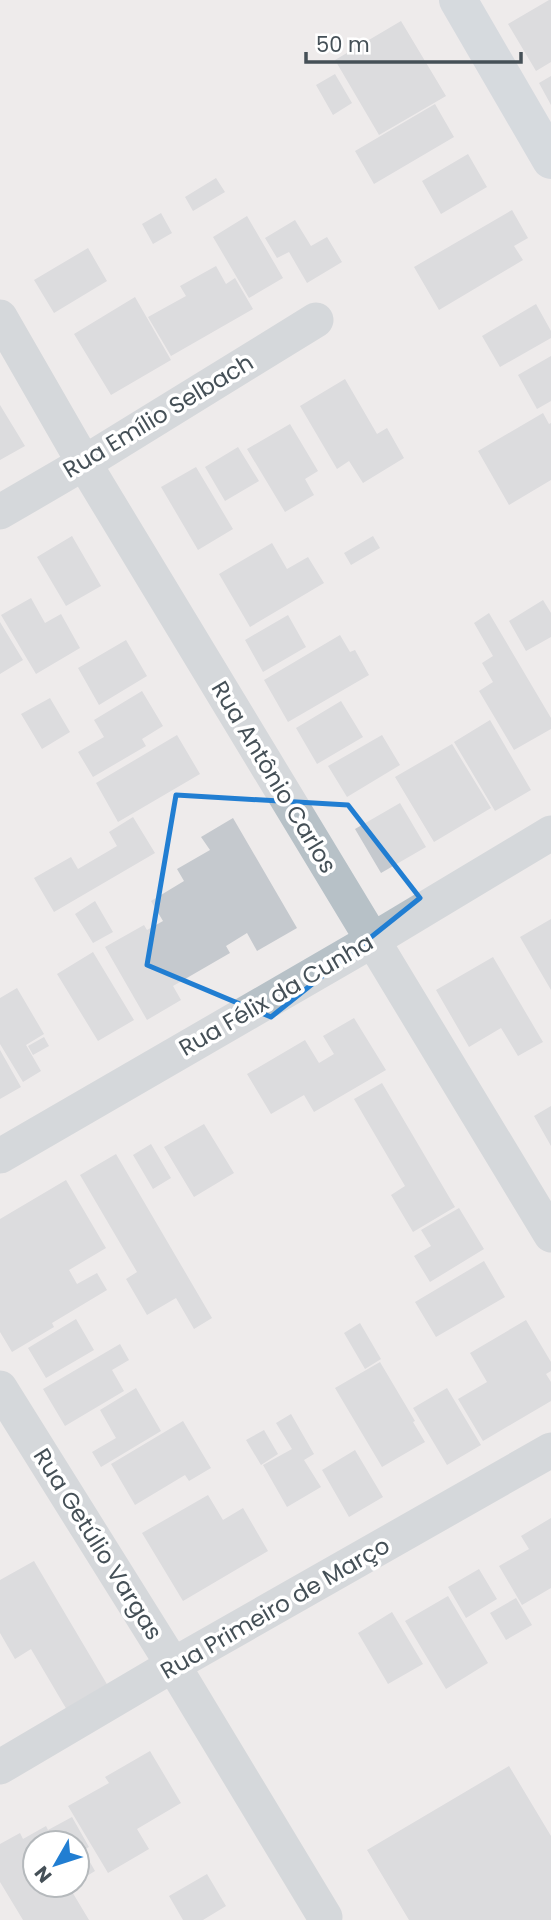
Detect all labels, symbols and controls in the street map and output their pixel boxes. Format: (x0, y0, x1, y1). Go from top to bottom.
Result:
scale bar (306, 21, 521, 65)
text: 50 m (316, 30, 370, 59)
street label: Rua Emílio Selbach (57, 346, 259, 486)
street label: Rua Antônio Carlos (204, 675, 344, 879)
street label: Rua Félix da Cunha (173, 926, 379, 1064)
street label: Rua Getúlio Vargas (26, 1442, 170, 1646)
street label: Rua Primeiro de Março (155, 1529, 395, 1687)
north arrow (21, 1829, 91, 1899)
text: N (28, 1860, 58, 1888)

